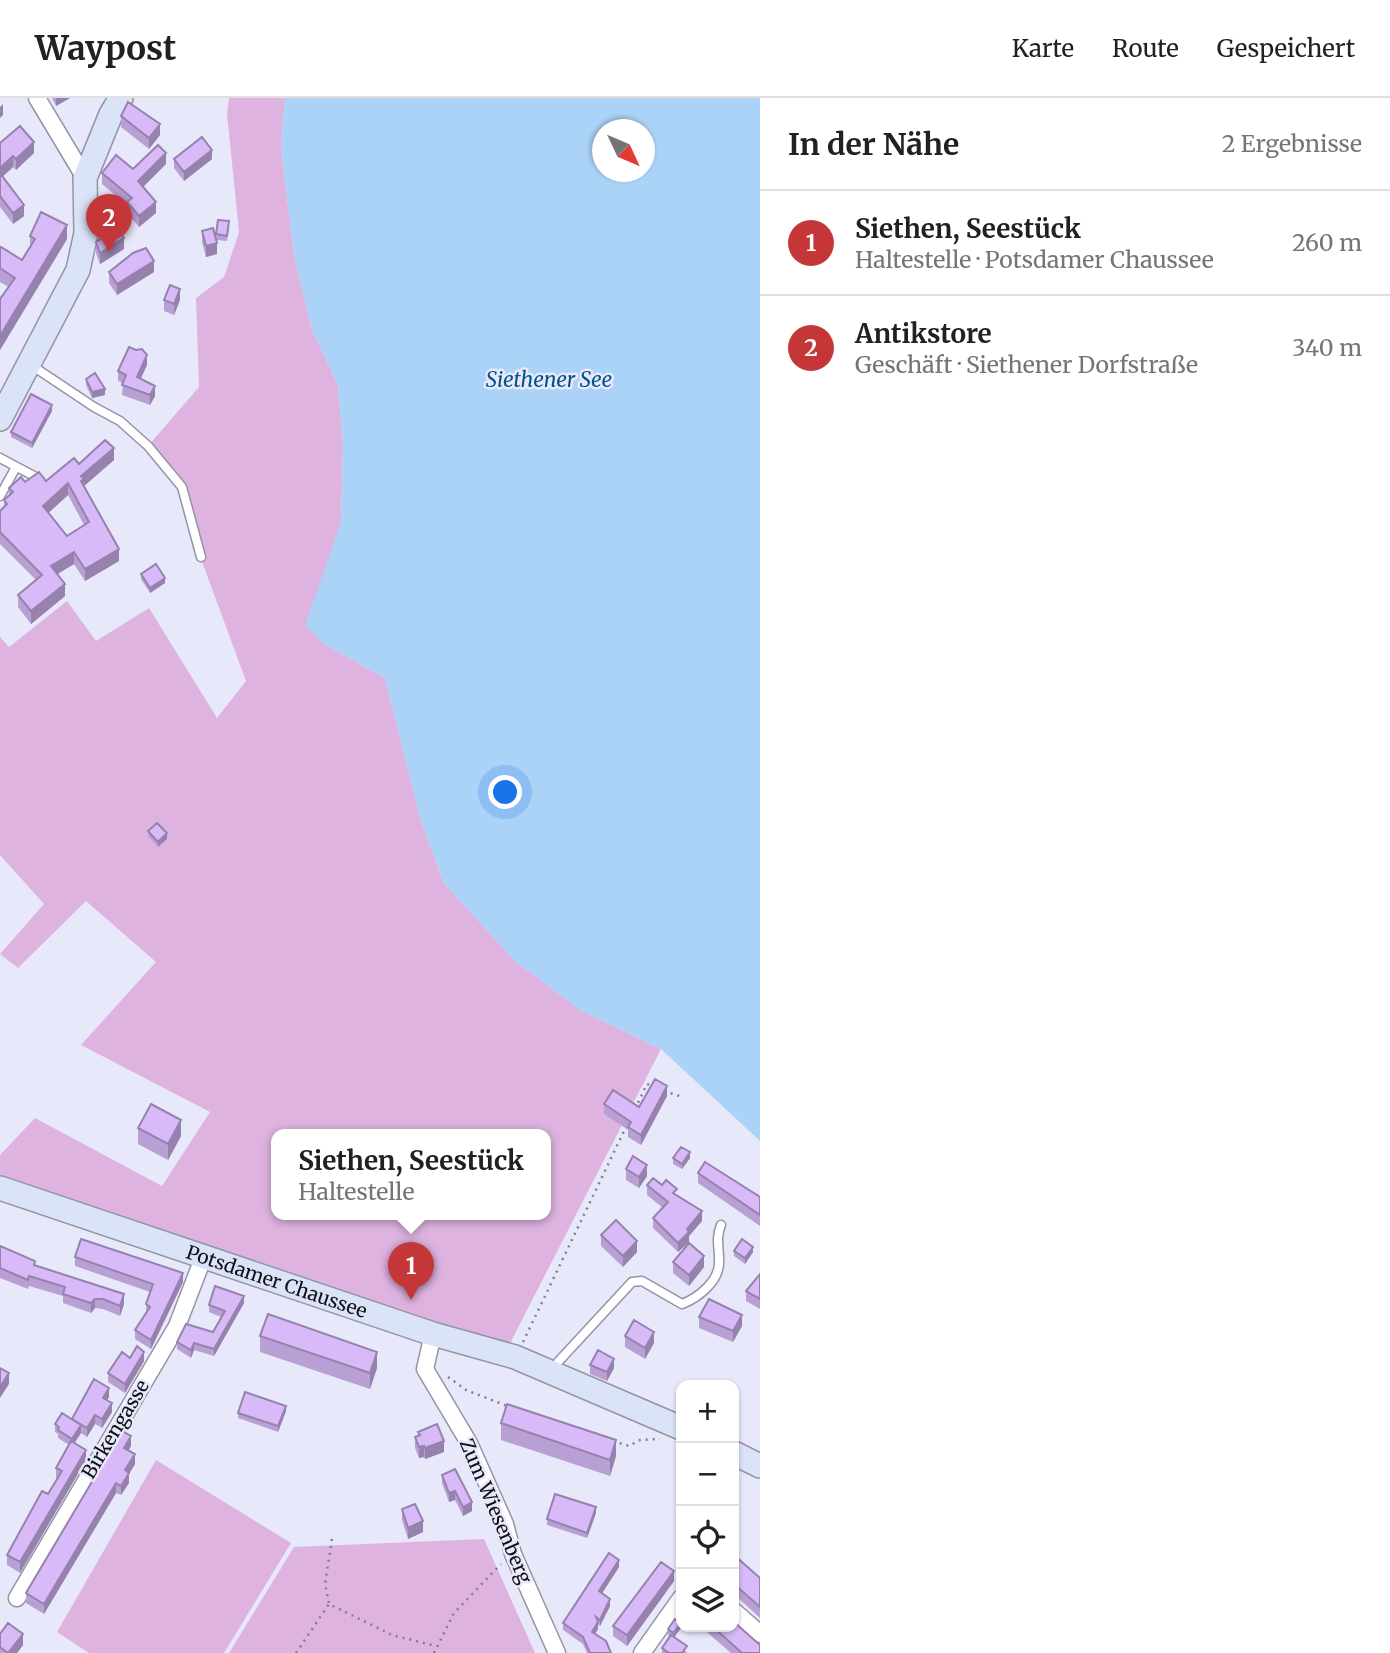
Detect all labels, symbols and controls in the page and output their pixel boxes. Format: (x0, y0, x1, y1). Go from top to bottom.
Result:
text: Waypost (35, 28, 176, 69)
text: Karte (1012, 33, 1074, 64)
text: Route (1112, 33, 1179, 64)
text: Gespeichert (1217, 33, 1355, 64)
north arrow (592, 119, 655, 182)
text: In der Nähe (788, 125, 959, 163)
text: 2 Ergebnisse (1222, 129, 1362, 158)
pin: 2 (86, 194, 132, 252)
text: Siethen, Seestück (855, 212, 1081, 245)
text: 1 (806, 228, 816, 257)
text: 260 m (1292, 228, 1362, 257)
text: Haltestelle · Potsdamer Chaussee (855, 245, 1214, 274)
text: Antikstore (855, 317, 992, 350)
text: 2 (804, 333, 818, 362)
text: 340 m (1292, 333, 1362, 362)
text: Geschäft · Siethener Dorfstraße (855, 350, 1198, 379)
water label: Siethener See (486, 366, 612, 393)
your location (488, 775, 522, 809)
popup (271, 1129, 551, 1220)
text: Siethen, Seestück (298, 1144, 524, 1177)
text: Haltestelle (298, 1177, 414, 1206)
street label: Potsdamer Chaussee (183, 1240, 370, 1323)
pin: 1 (388, 1242, 434, 1300)
street label: Birkengasse (76, 1375, 154, 1483)
map controls (676, 1380, 739, 1632)
button: + (676, 1380, 739, 1443)
street label: Zum Wiesenberg (455, 1435, 538, 1588)
button: − (676, 1443, 739, 1506)
button: locate (676, 1506, 739, 1569)
button: layers (676, 1569, 739, 1632)

